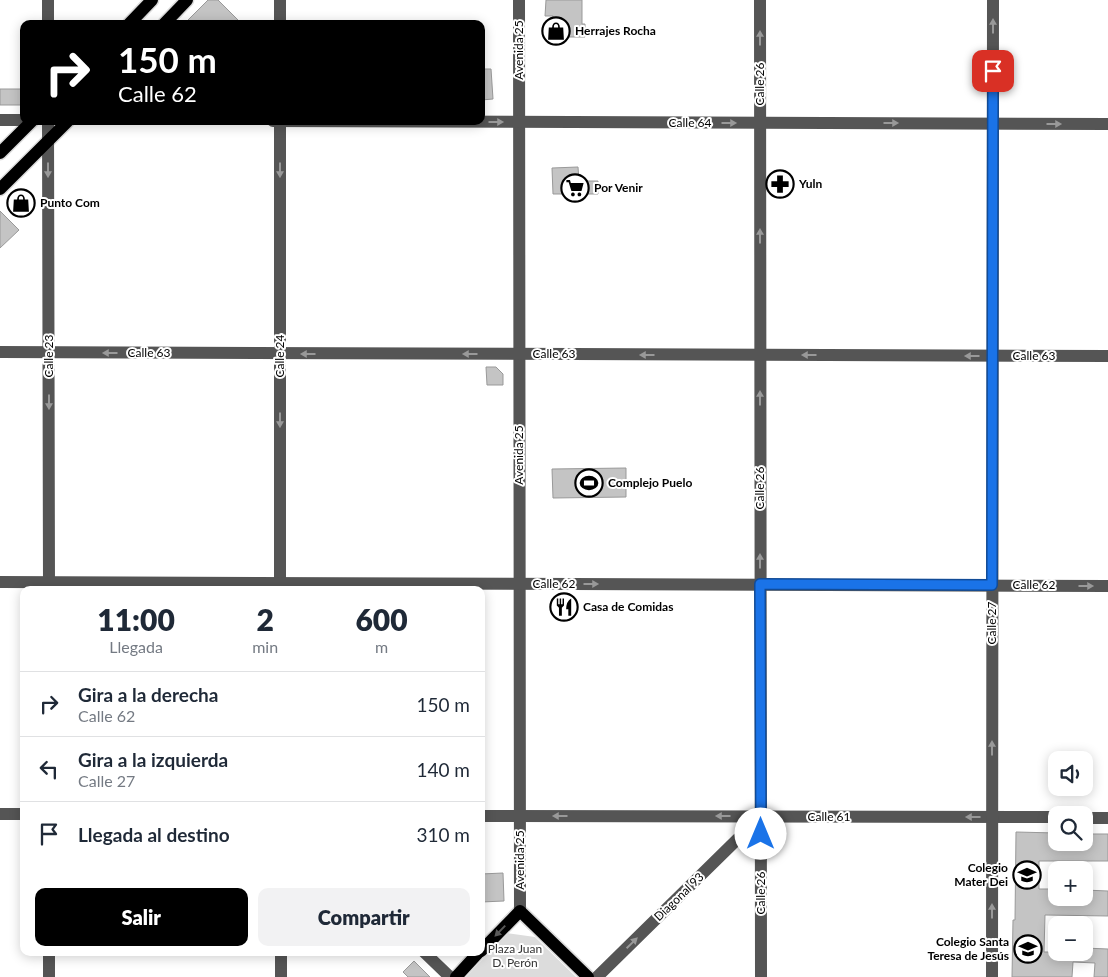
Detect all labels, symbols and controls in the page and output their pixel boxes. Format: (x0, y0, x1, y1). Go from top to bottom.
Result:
shop icon: Herrajes Rocha (541, 16, 571, 46)
one-way arrow (989, 18, 997, 34)
street label: Avenida 25 (511, 20, 526, 80)
place label: Herrajes Rocha (575, 23, 656, 38)
one-way arrow (756, 30, 764, 46)
text: 150 m (118, 38, 217, 80)
icon: right (35, 40, 100, 105)
pin (972, 50, 1014, 92)
icon: arrive (979, 57, 1007, 85)
street label: Calle 26 (752, 62, 767, 105)
text: Calle 62 (118, 80, 197, 107)
street label: Calle 64 (669, 115, 712, 130)
one-way arrow (489, 118, 505, 126)
one-way arrow (721, 119, 737, 127)
one-way arrow (884, 119, 900, 127)
one-way arrow (1046, 120, 1062, 128)
one-way arrow (44, 162, 52, 178)
one-way arrow (276, 162, 284, 178)
pharmacy icon: Yuln (765, 169, 795, 199)
supermarket icon: Por Venir (560, 173, 590, 203)
place label: Yuln (798, 176, 822, 191)
place label: Por Venir (594, 180, 643, 195)
shop icon: Punto Com (6, 188, 36, 218)
place label: Punto Com (40, 195, 100, 210)
one-way arrow (756, 228, 764, 244)
street label: Calle 23 (41, 334, 56, 377)
street label: Calle 24 (272, 334, 287, 377)
street label: Calle 63 (128, 345, 171, 360)
street label: Calle 63 (533, 346, 576, 361)
street label: Calle 63 (1013, 348, 1056, 363)
one-way arrow (102, 349, 118, 357)
one-way arrow (300, 350, 316, 358)
one-way arrow (462, 350, 478, 358)
one-way arrow (639, 351, 655, 359)
one-way arrow (801, 351, 817, 359)
one-way arrow (964, 352, 980, 360)
one-way arrow (756, 390, 764, 406)
one-way arrow (45, 395, 53, 411)
one-way arrow (276, 412, 284, 428)
street label: Avenida 25 (511, 425, 526, 485)
street label: Calle 26 (752, 466, 767, 509)
sports icon: Complejo Puelo (574, 468, 604, 498)
place label: Complejo Puelo (608, 475, 692, 490)
one-way arrow (756, 553, 764, 569)
street label: Calle 62 (533, 576, 576, 591)
street label: Calle 62 (1013, 577, 1056, 592)
one-way arrow (583, 580, 599, 588)
one-way arrow (1078, 582, 1094, 590)
restaurant icon: Casa de Comidas (549, 592, 579, 622)
place label: Casa de Comidas (583, 599, 673, 614)
text: 11:00 (97, 601, 175, 637)
text: 2 (256, 601, 274, 637)
text: 600 (355, 601, 408, 637)
street label: Calle 27 (984, 601, 999, 644)
text: Llegada (109, 637, 163, 656)
text: min (252, 637, 278, 656)
text: m (375, 637, 388, 656)
text: Gira a la derecha (78, 683, 218, 706)
icon: right (35, 690, 63, 718)
text: 150 m (416, 693, 470, 716)
text: Calle 62 (78, 706, 135, 725)
one-way arrow (988, 740, 996, 756)
text: Gira a la izquierda (78, 748, 228, 771)
map controls (1048, 751, 1093, 961)
button: sound (1048, 751, 1093, 796)
icon: left (35, 755, 63, 783)
text: 140 m (416, 758, 470, 781)
text: Calle 27 (78, 771, 135, 790)
button: search (1048, 806, 1093, 851)
position arrow (734, 807, 786, 859)
street label: Calle 61 (808, 809, 851, 824)
one-way arrow (552, 812, 568, 820)
one-way arrow (714, 812, 730, 820)
one-way arrow (964, 813, 980, 821)
icon: arrive (35, 820, 63, 848)
text: Llegada al destino (78, 823, 230, 846)
text: 310 m (416, 823, 470, 846)
street label: Avenida 25 (512, 830, 527, 890)
place label: Colegio Mater Dei (954, 860, 1008, 889)
school or university icon: Colegio Mater Dei (1012, 860, 1042, 890)
button: + (1048, 861, 1093, 906)
street label: Diagonal 93 (651, 869, 707, 924)
street label: Calle 26 (753, 871, 768, 914)
button: Salir (35, 888, 248, 946)
button: Compartir (258, 888, 470, 946)
one-way arrow (988, 903, 996, 919)
button: − (1048, 916, 1093, 961)
one-way arrow (495, 924, 507, 936)
place label: Colegio Santa Teresa de Jesús (927, 934, 1009, 963)
school or university icon: Colegio Santa Teresa de Jesús (1013, 934, 1043, 964)
one-way arrow (625, 937, 637, 949)
park label: Plaza Juan D. Perón (488, 941, 542, 970)

